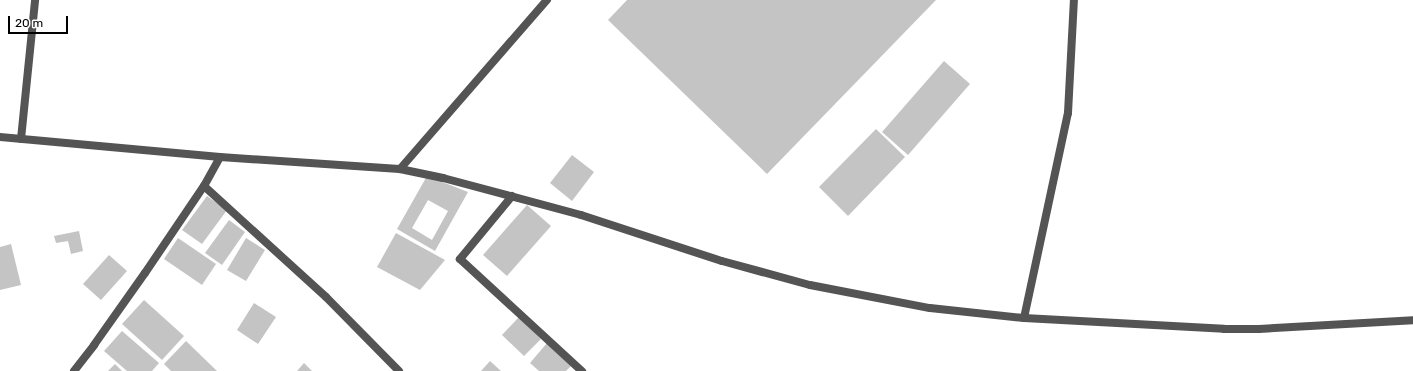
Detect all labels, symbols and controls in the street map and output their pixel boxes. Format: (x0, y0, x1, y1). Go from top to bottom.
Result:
scale bar (10, 8, 70, 34)
text: 20 m (15, 16, 43, 30)

